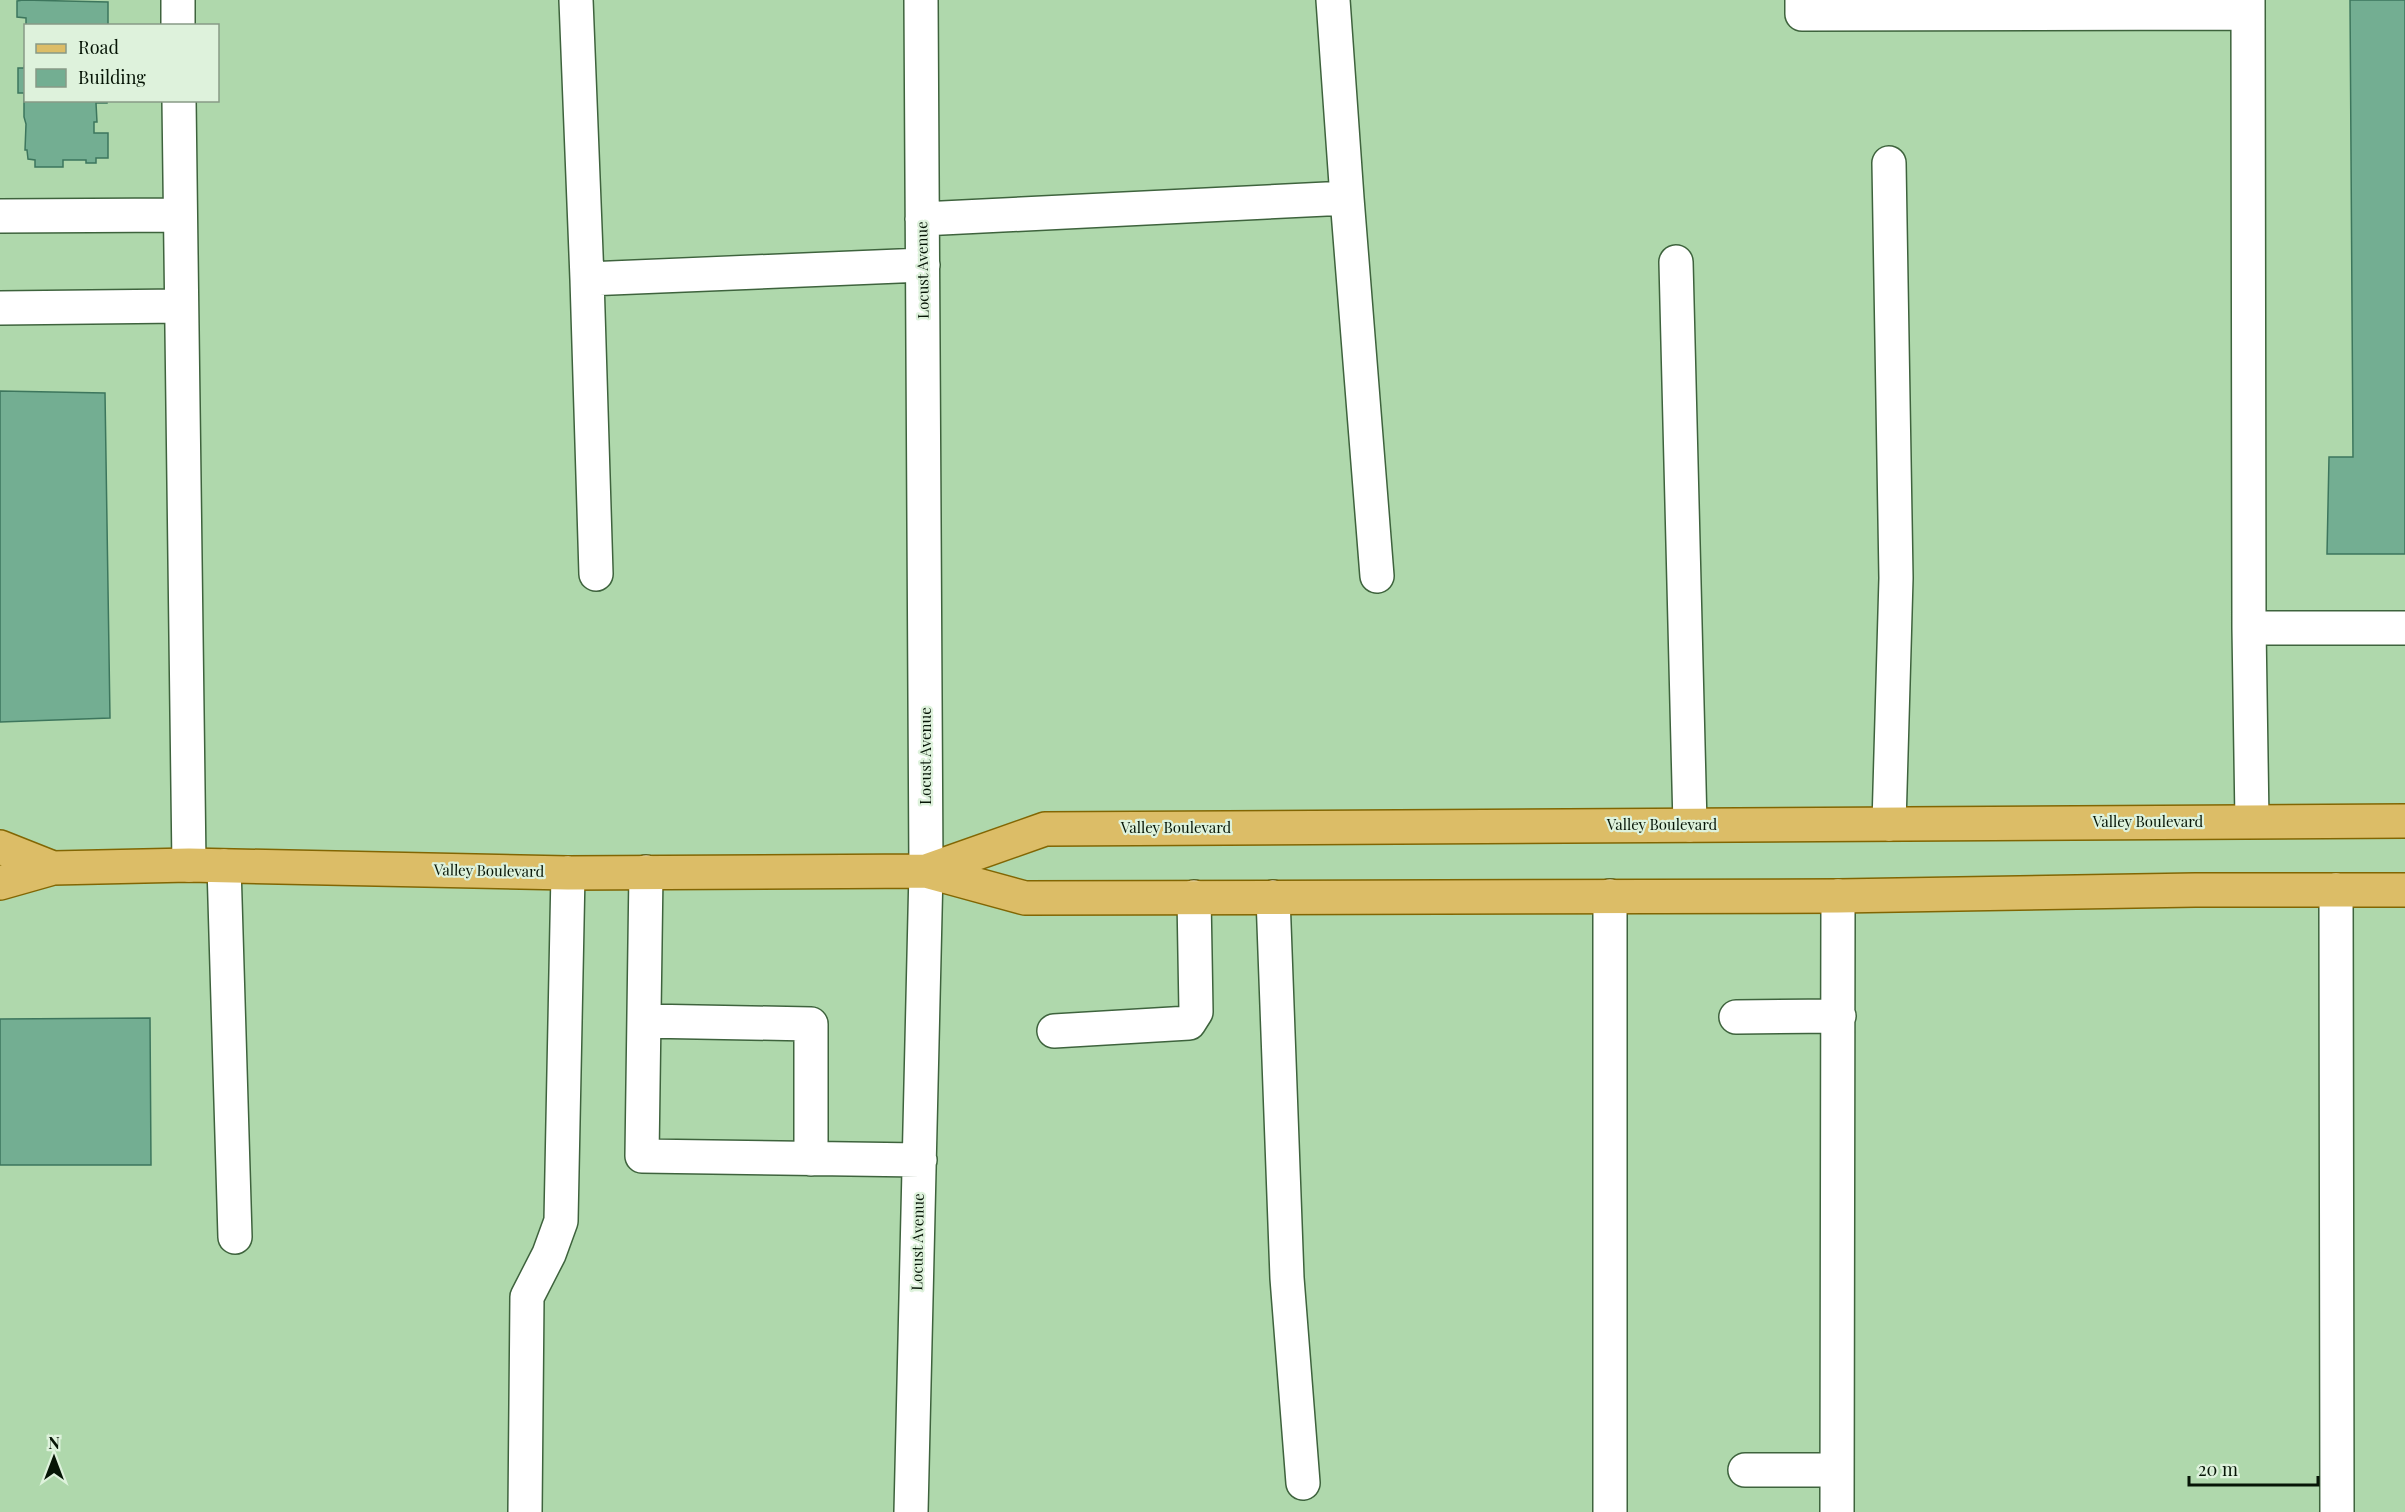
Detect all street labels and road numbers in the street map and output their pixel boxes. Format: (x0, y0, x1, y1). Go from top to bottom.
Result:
street label: Locust Avenue (911, 221, 933, 319)
street label: Locust Avenue (915, 707, 935, 805)
street label: Valley Boulevard (2092, 811, 2204, 831)
street label: Valley Boulevard (1606, 814, 1718, 834)
street label: Valley Boulevard (1120, 817, 1232, 837)
street label: Valley Boulevard (433, 859, 545, 881)
street label: Locust Avenue (906, 1193, 928, 1291)

